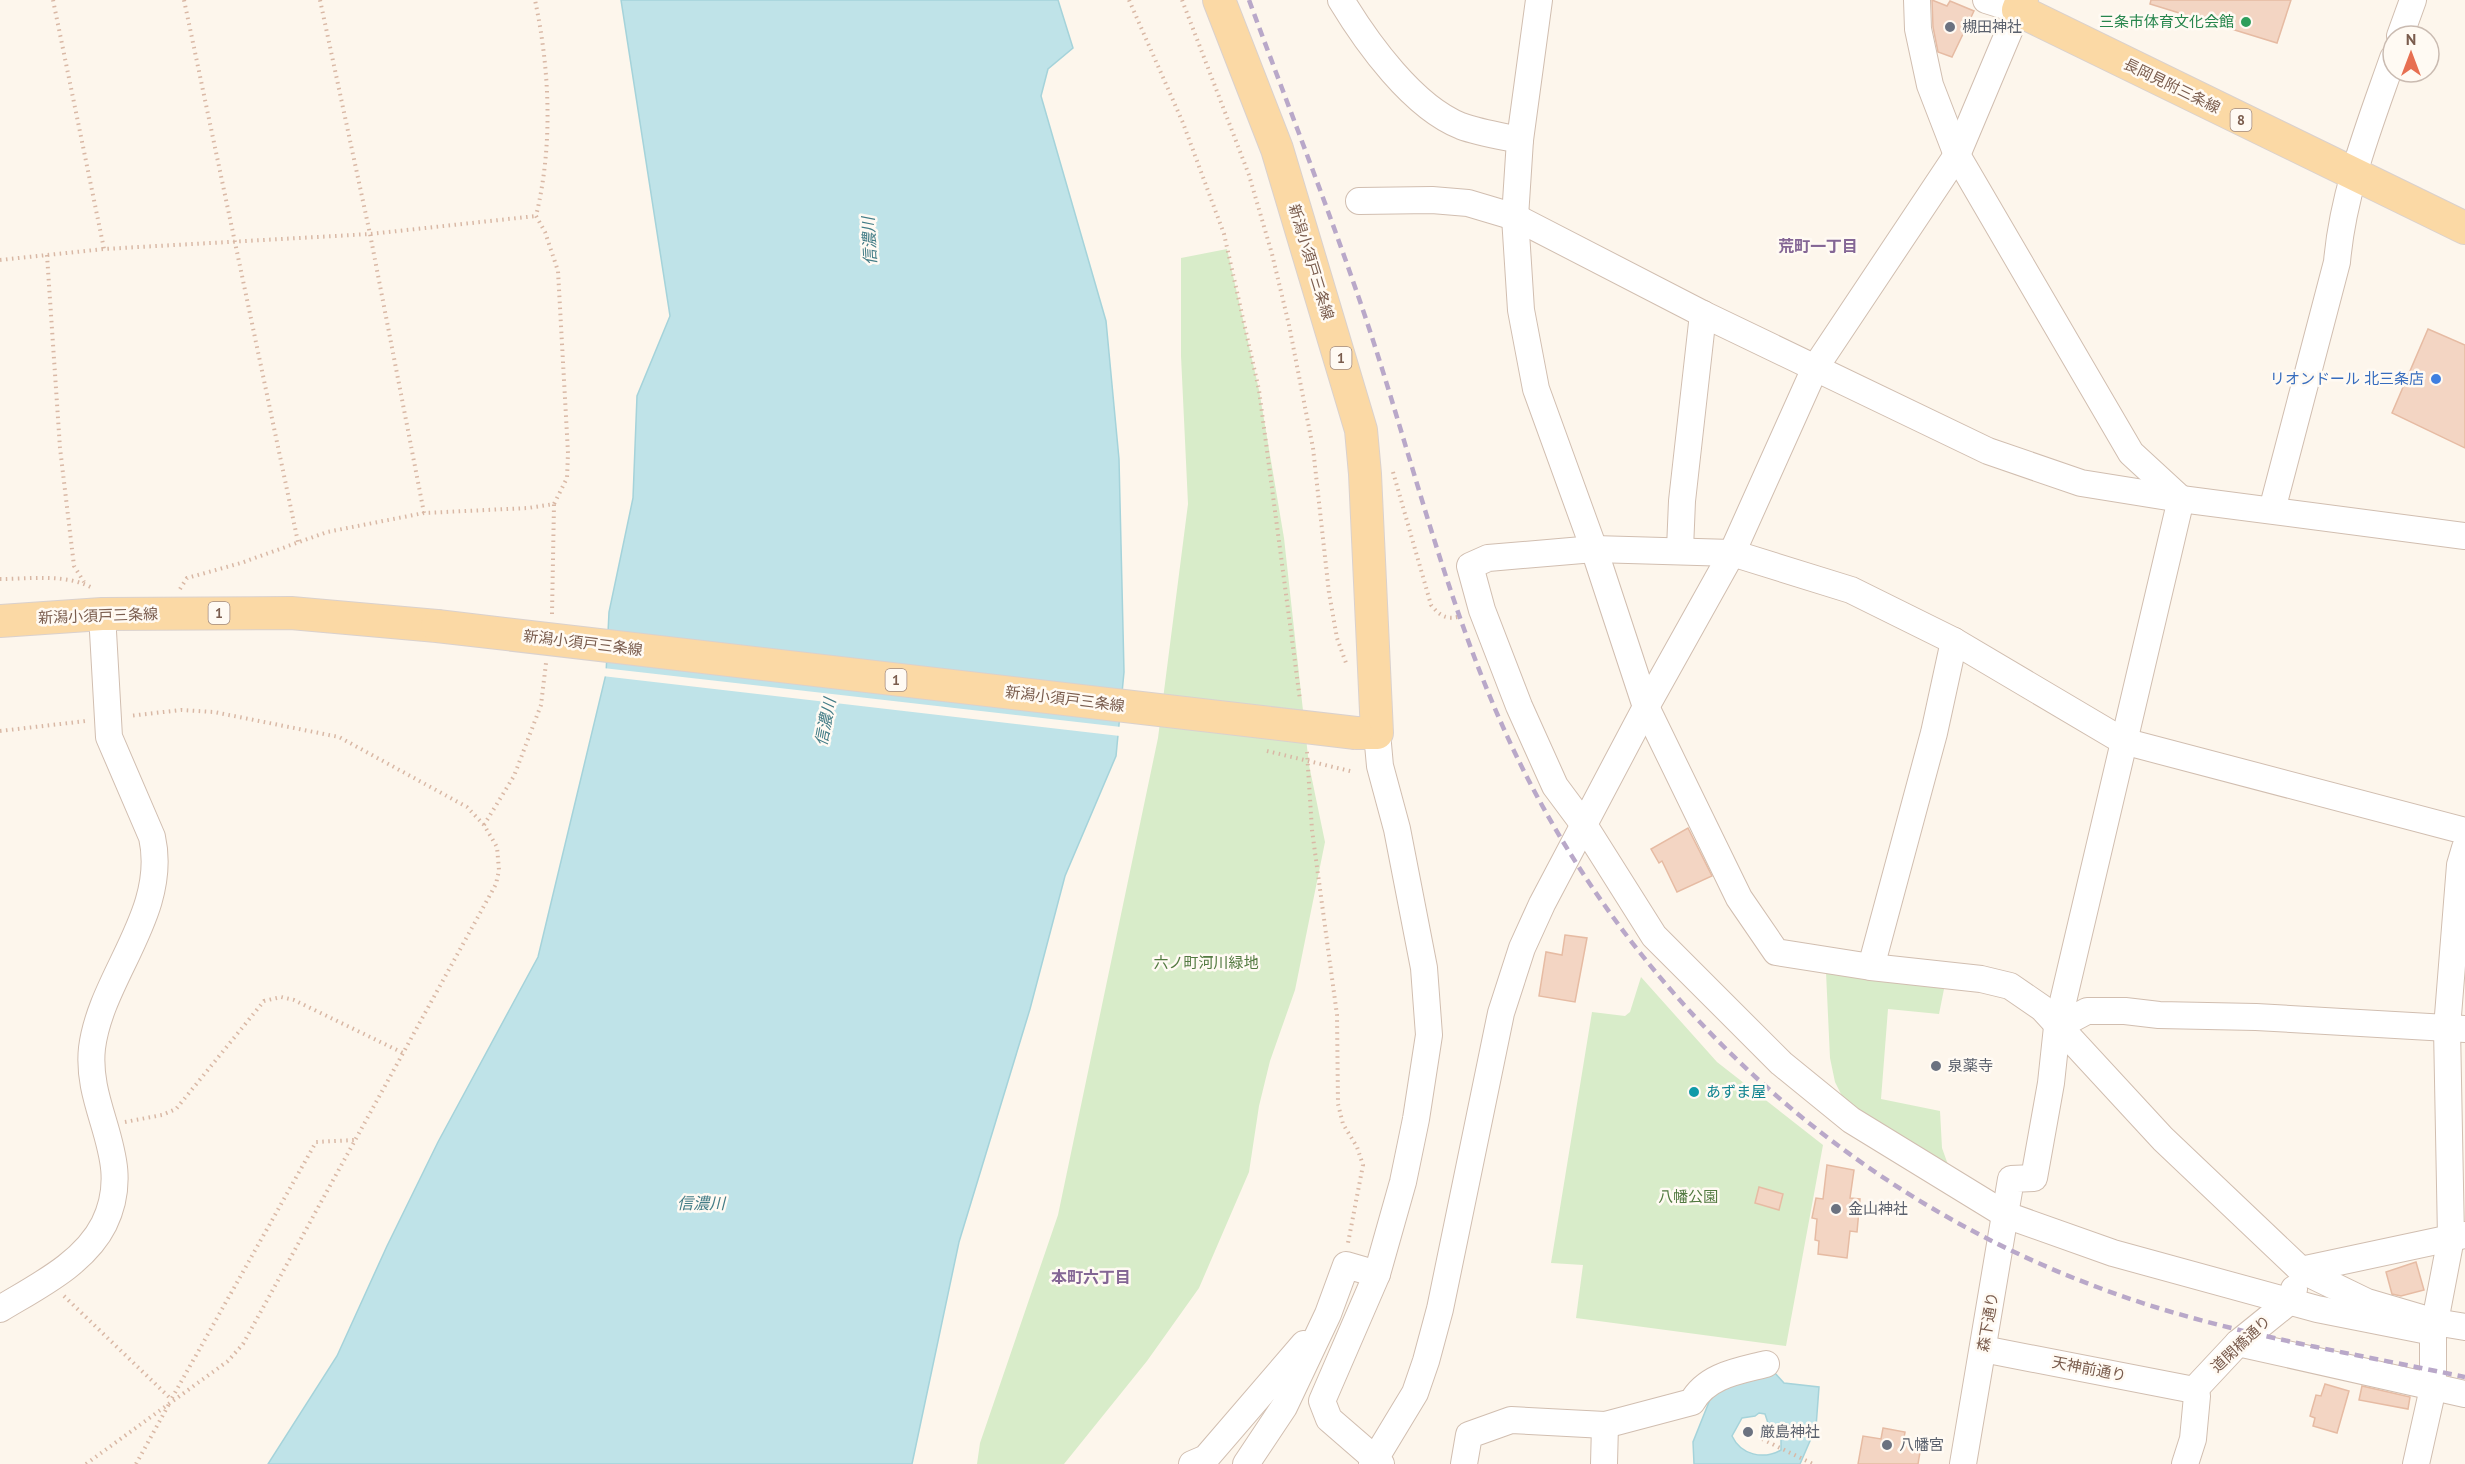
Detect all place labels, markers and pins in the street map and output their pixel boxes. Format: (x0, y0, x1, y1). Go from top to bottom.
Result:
place label: 三条市体育文化会館 (2099, 12, 2234, 31)
marker: 三条市体育文化会館 (2239, 15, 2253, 29)
place label: 槻田神社 (1962, 17, 2022, 36)
marker: 槻田神社 (1943, 20, 1957, 34)
place label: リオンドール 北三条店 (2270, 369, 2424, 388)
marker: リオンドール 北三条店 (2429, 372, 2443, 386)
place label: 泉薬寺 (1948, 1056, 1993, 1075)
marker: 泉薬寺 (1929, 1059, 1943, 1073)
place label: あずま屋 (1706, 1082, 1766, 1101)
marker: あずま屋 (1687, 1085, 1701, 1099)
place label: 金山神社 (1848, 1199, 1908, 1218)
marker: 金山神社 (1829, 1202, 1843, 1216)
place label: 厳島神社 (1760, 1422, 1820, 1441)
marker: 厳島神社 (1741, 1425, 1755, 1439)
place label: 八幡宮 (1899, 1435, 1944, 1454)
marker: 八幡宮 (1880, 1438, 1894, 1452)

